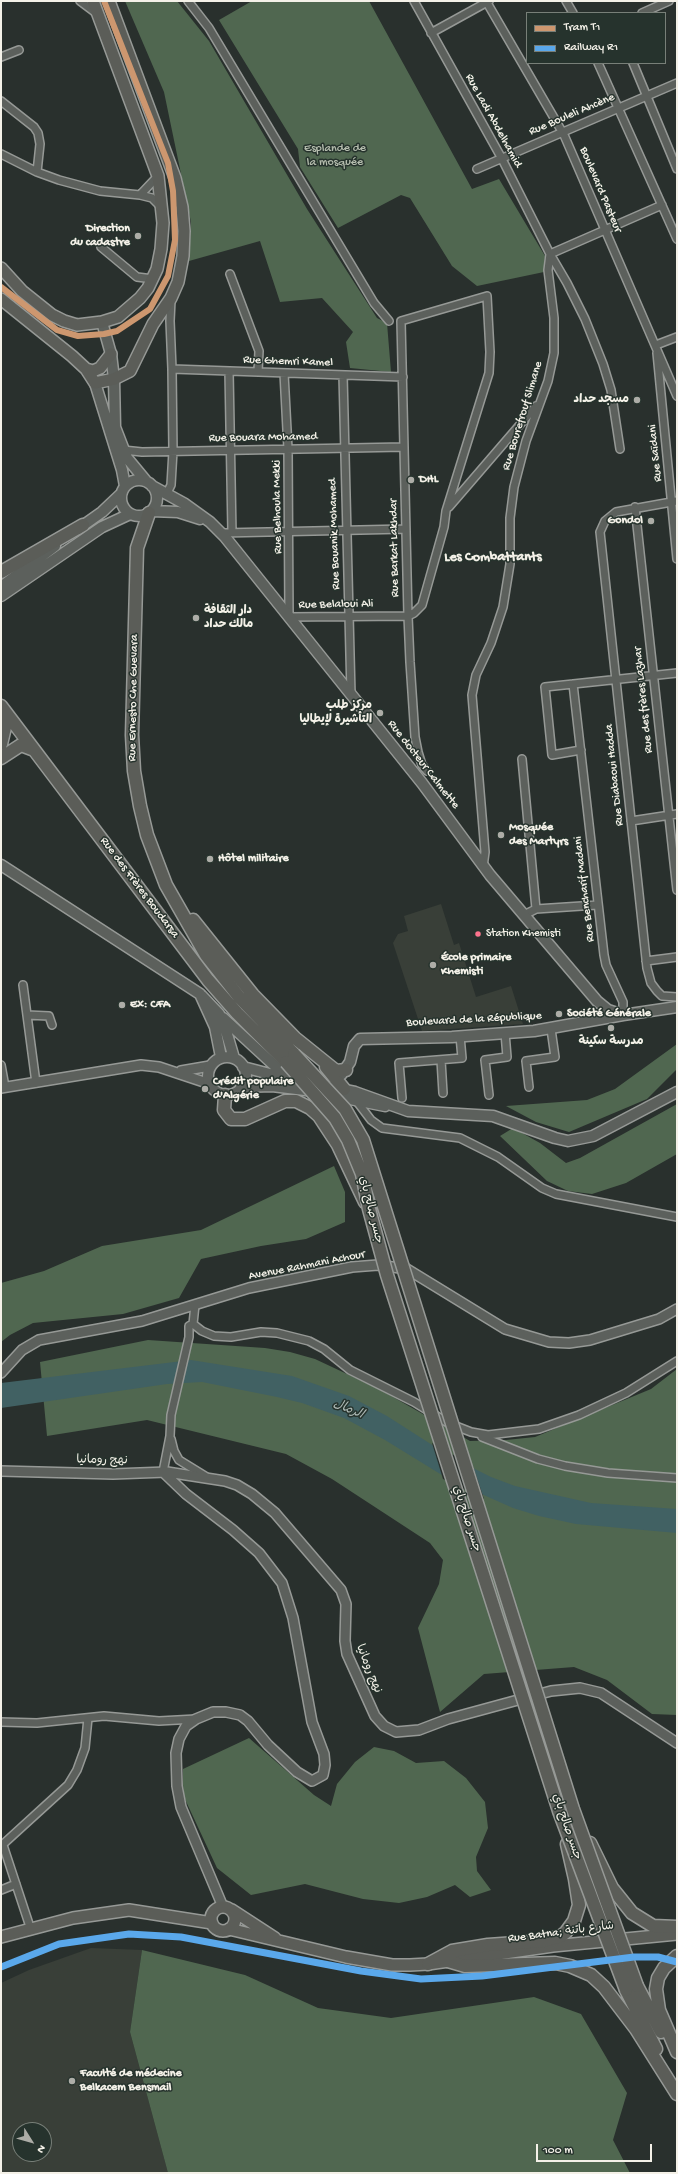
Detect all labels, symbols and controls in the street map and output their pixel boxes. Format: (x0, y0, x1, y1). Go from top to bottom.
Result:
legend (526, 12, 666, 64)
text: Tram T1 (564, 21, 600, 35)
text: Railway R1 (564, 41, 618, 55)
street label: Rue Ladi Abdelhamid (461, 72, 525, 170)
street label: Rue Bouleli Ahcène (527, 90, 617, 140)
park label: Esplande de la mosquée (304, 142, 366, 170)
street label: Boulevard Pasteur (575, 145, 625, 235)
place label: Direction du cadastre (70, 222, 130, 250)
marker: Direction du cadastre (133, 231, 143, 241)
street label: Rue Ghemri Kamel (243, 353, 333, 371)
street label: Rue Bourefrouf Slimane (500, 360, 546, 472)
place label: مسجد حداد (574, 393, 629, 407)
marker: مسجد حداد (632, 395, 642, 405)
street label: Rue Saïdani (646, 424, 666, 482)
street label: Rue Bouara Mohamed (208, 430, 318, 446)
street label: Rue Belhoula Mekki (270, 460, 286, 554)
place label: DHL (419, 473, 438, 487)
marker: DHL (406, 475, 416, 485)
street label: Rue Bouanik Mohamed (326, 478, 344, 590)
street label: Rue Barkat Lakhdar (387, 499, 403, 597)
place label: Gondol (608, 514, 643, 528)
marker: Gondol (646, 516, 656, 526)
district label: Les Combattants (444, 550, 542, 566)
street label: Rue Belaloui Ali (298, 597, 374, 613)
place label: دار الثقافة مالك حداد (204, 604, 253, 632)
marker: دار الثقافة مالك حداد (191, 613, 201, 623)
street label: Rue Ernesto Che Guevara (126, 634, 142, 762)
street label: Rue des frères Lazhar (631, 646, 657, 754)
place label: مركز طلب التأشيرة لإيطاليا (299, 699, 372, 727)
marker: مركز طلب التأشيرة لإيطاليا (375, 708, 385, 718)
street label: Rue docteur Calmette (384, 718, 462, 812)
street label: Rue Diabaoui Hadda (602, 723, 628, 827)
place label: Mosquée des Martyrs (509, 821, 568, 849)
marker: Mosquée des Martyrs (496, 830, 506, 840)
street label: Rue des Frères Boudarsa (96, 835, 182, 941)
street label: Rue Bencharif Madani (571, 835, 599, 943)
place label: Hôtel militaire (218, 852, 289, 866)
marker: Hôtel militaire (205, 854, 215, 864)
place label: Station Khemisti (486, 927, 561, 941)
marker: Station Khemisti (473, 929, 483, 939)
place label: École primaire Khemisti (441, 951, 511, 979)
marker: École primaire Khemisti (428, 960, 438, 970)
place label: Ex: CFA (130, 998, 170, 1012)
marker: Ex: CFA (117, 1000, 127, 1010)
place label: Société Générale (567, 1007, 651, 1021)
street label: Boulevard de la République (406, 1009, 542, 1031)
marker: Société Générale (554, 1009, 564, 1019)
marker: مدرسة سكينة (606, 1023, 616, 1033)
place label: مدرسة سكينة (578, 1035, 644, 1049)
place label: Crédit populaire d'Algérie (213, 1075, 293, 1103)
marker: Crédit populaire d'Algérie (200, 1084, 210, 1094)
street label: جسر صالح باي (355, 1175, 385, 1245)
street label: Avenue Rahmani Achour (248, 1248, 366, 1284)
water label: الرمال (330, 1397, 366, 1423)
street label: نهج رومانيا (76, 1453, 128, 1469)
street label: جسر صالح باي (449, 1484, 483, 1554)
street label: نهج رومانيا (352, 1642, 384, 1696)
street label: جسر صالح باي (548, 1792, 584, 1862)
street label: Rue Batna; شارع باتنة (507, 1919, 615, 1947)
place label: Faculté de médecine Belkacem Bensmail (80, 2067, 182, 2095)
marker: Faculté de médecine Belkacem Bensmail (67, 2076, 77, 2086)
north arrow (12, 2122, 52, 2162)
scale bar (538, 2136, 654, 2162)
text: N (34, 2142, 48, 2155)
text: 100 m (543, 2144, 573, 2158)

